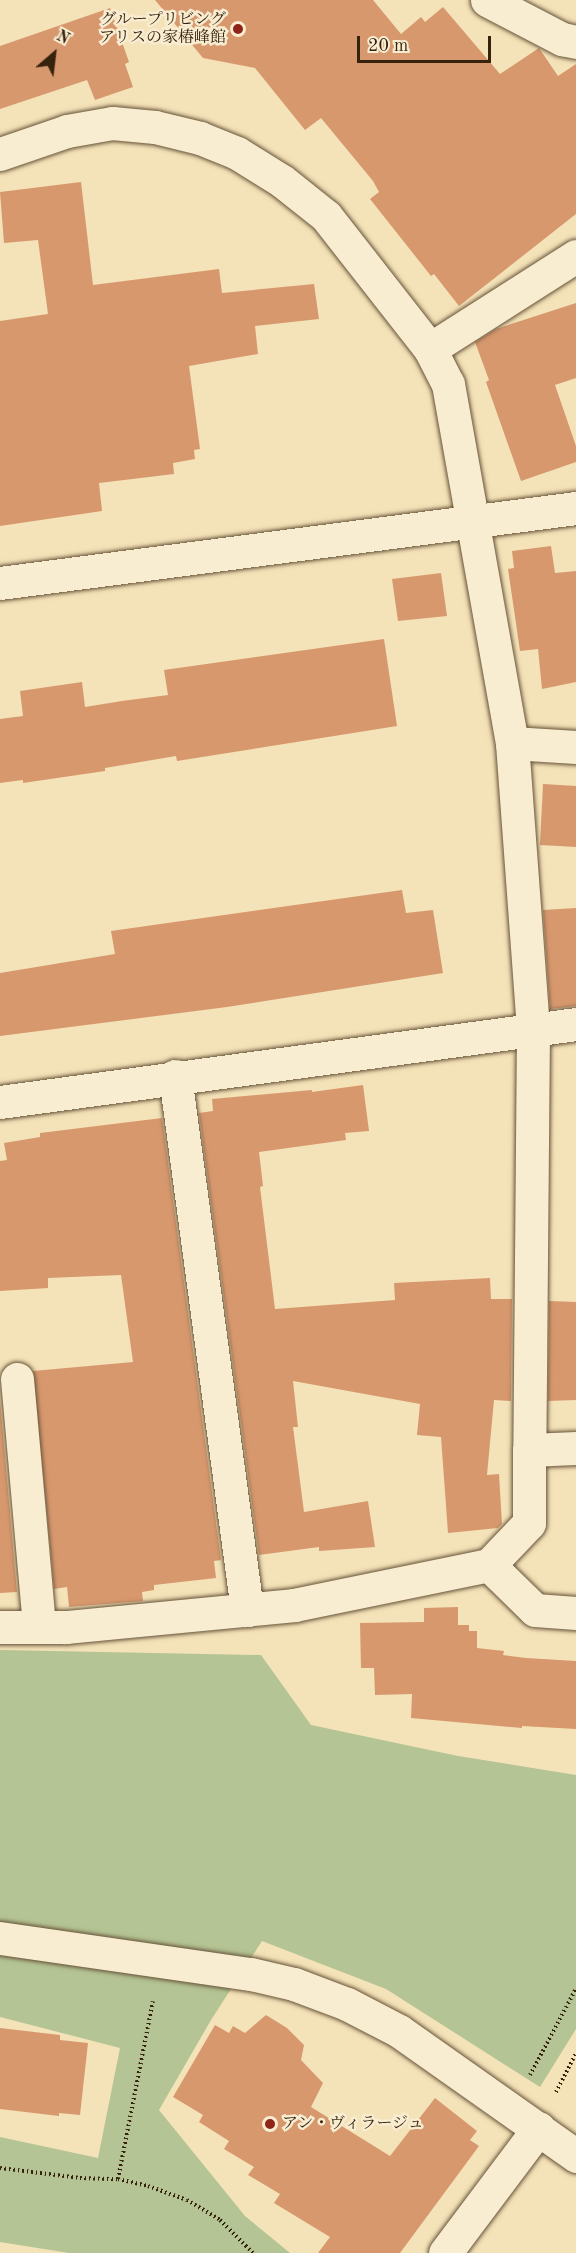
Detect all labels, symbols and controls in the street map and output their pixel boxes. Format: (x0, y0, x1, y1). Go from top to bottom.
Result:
place label: グループリビング アリスの家椿峰館 (98, 10, 226, 48)
marker: グループリビング アリスの家椿峰館 (231, 22, 245, 36)
north arrow (24, 24, 84, 84)
scale bar (360, 24, 494, 62)
text: N (53, 28, 72, 48)
text: 20 m (368, 37, 408, 55)
place label: アン・ヴィラージュ (282, 2114, 426, 2134)
marker: アン・ヴィラージュ (263, 2117, 277, 2131)

